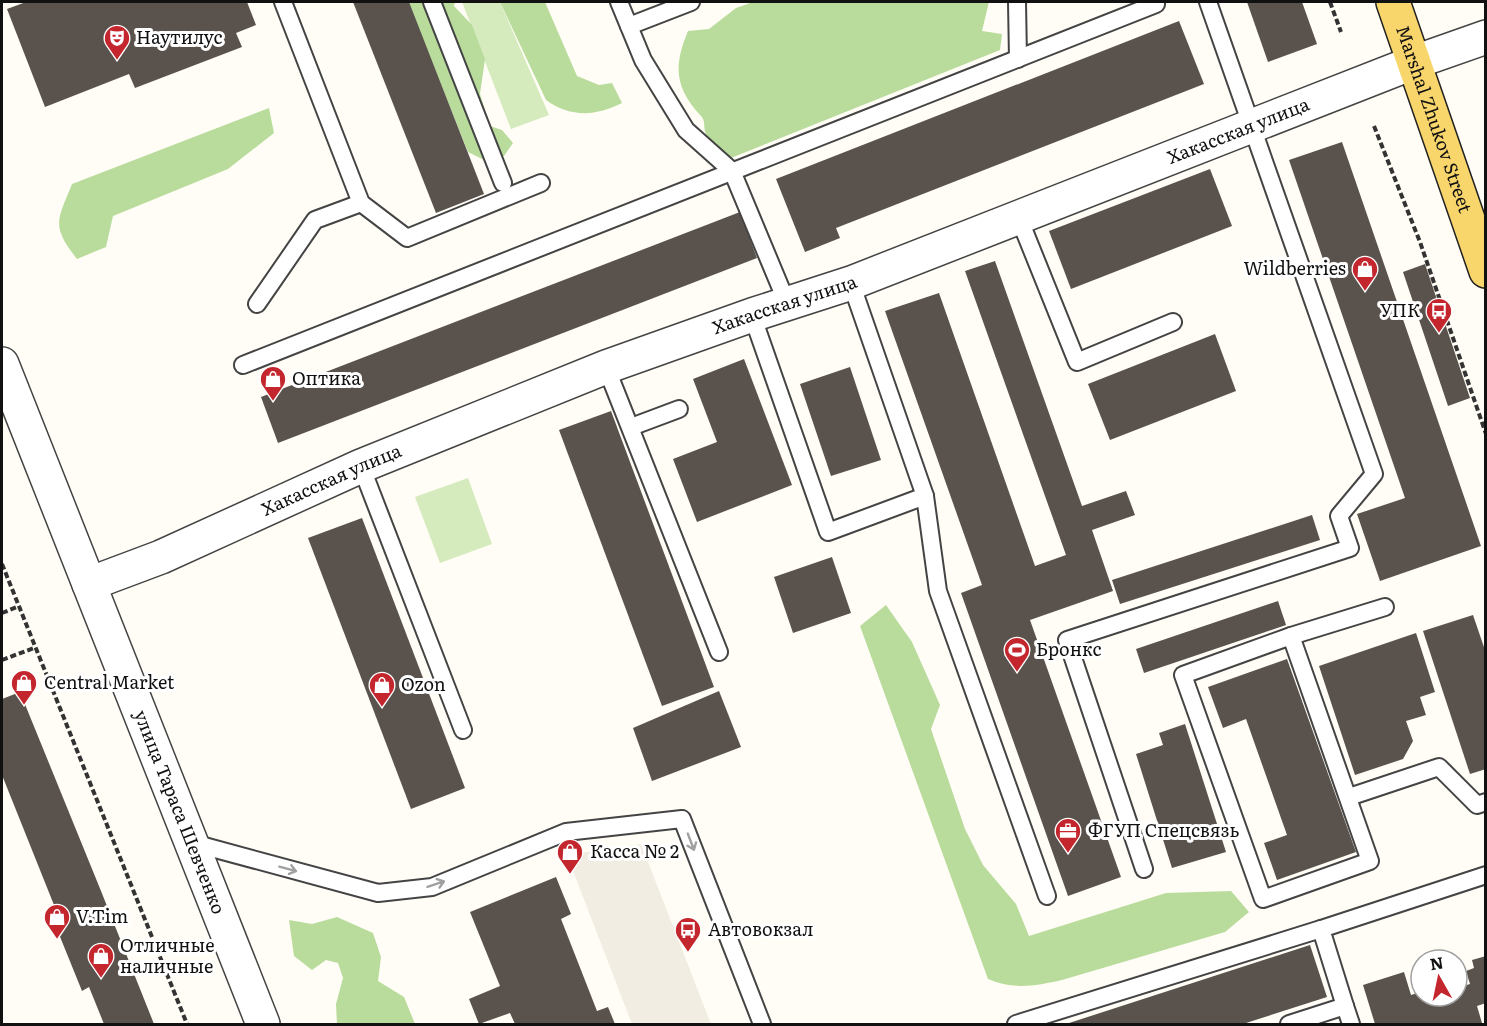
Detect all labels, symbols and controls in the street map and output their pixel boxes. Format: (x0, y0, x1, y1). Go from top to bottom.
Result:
street label: Marshal Zhukov Street (1390, 21, 1480, 217)
theatre icon: Наутилус (102, 23, 132, 61)
place label: Наутилус (136, 23, 223, 50)
street label: Хакасская улица (1163, 90, 1313, 170)
place label: Wildberries (1244, 254, 1346, 281)
shop icon: Wildberries (1350, 254, 1380, 292)
street label: Хакасская улица (708, 267, 861, 340)
place label: УПК (1380, 296, 1420, 323)
bus stop icon: УПК (1424, 296, 1454, 334)
shop icon: Оптика (258, 364, 288, 402)
place label: Оптика (292, 364, 361, 391)
street label: Хакасская улица (257, 436, 405, 522)
sports icon: Бронкс (1002, 635, 1032, 673)
place label: Бронкс (1036, 635, 1101, 662)
shop icon: Central Market (9, 668, 39, 706)
place label: Central Market (44, 668, 175, 695)
shop icon: Ozon (367, 670, 397, 708)
place label: Ozon (401, 670, 446, 697)
street label: улица Тараса Шевченко (128, 705, 233, 918)
office icon: ФГУП Спецсвязь (1053, 816, 1083, 854)
place label: ФГУП Спецсвязь (1088, 816, 1239, 843)
one-way arrow (686, 832, 697, 851)
shop icon: Касса № 2 (555, 837, 585, 875)
place label: Касса № 2 (590, 837, 679, 864)
one-way arrow (278, 863, 297, 875)
one-way arrow (426, 878, 445, 889)
shop icon: V.Tim (42, 902, 72, 940)
place label: V.Tim (76, 902, 128, 929)
bus stop icon: Автовокзал (673, 915, 703, 953)
place label: Автовокзал (708, 915, 813, 942)
place label: Отличные наличные (120, 931, 215, 979)
shop icon: Отличные наличные (86, 941, 116, 979)
north arrow (1409, 948, 1469, 1008)
text: N (1428, 949, 1445, 975)

